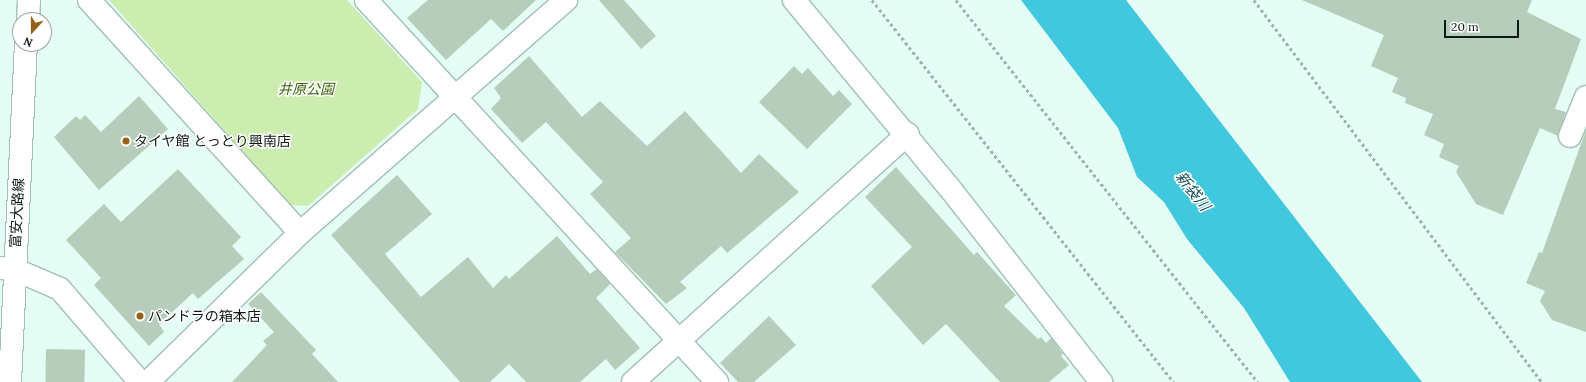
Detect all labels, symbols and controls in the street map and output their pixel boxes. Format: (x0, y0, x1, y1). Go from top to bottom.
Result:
north arrow (12, 12, 52, 52)
scale bar (1446, 12, 1521, 38)
text: 20 m (1451, 19, 1479, 34)
text: N (22, 34, 35, 50)
park label: 井原公園 (278, 81, 334, 97)
place label: タイヤ館 とっとり興南店 (134, 133, 292, 149)
marker: タイヤ館 とっとり興南店 (121, 136, 131, 146)
water label: 新袋川 (1172, 168, 1214, 214)
street label: 富安大路線 (7, 178, 27, 248)
place label: パンドラの箱本店 (148, 308, 260, 324)
marker: パンドラの箱本店 (135, 311, 145, 321)

